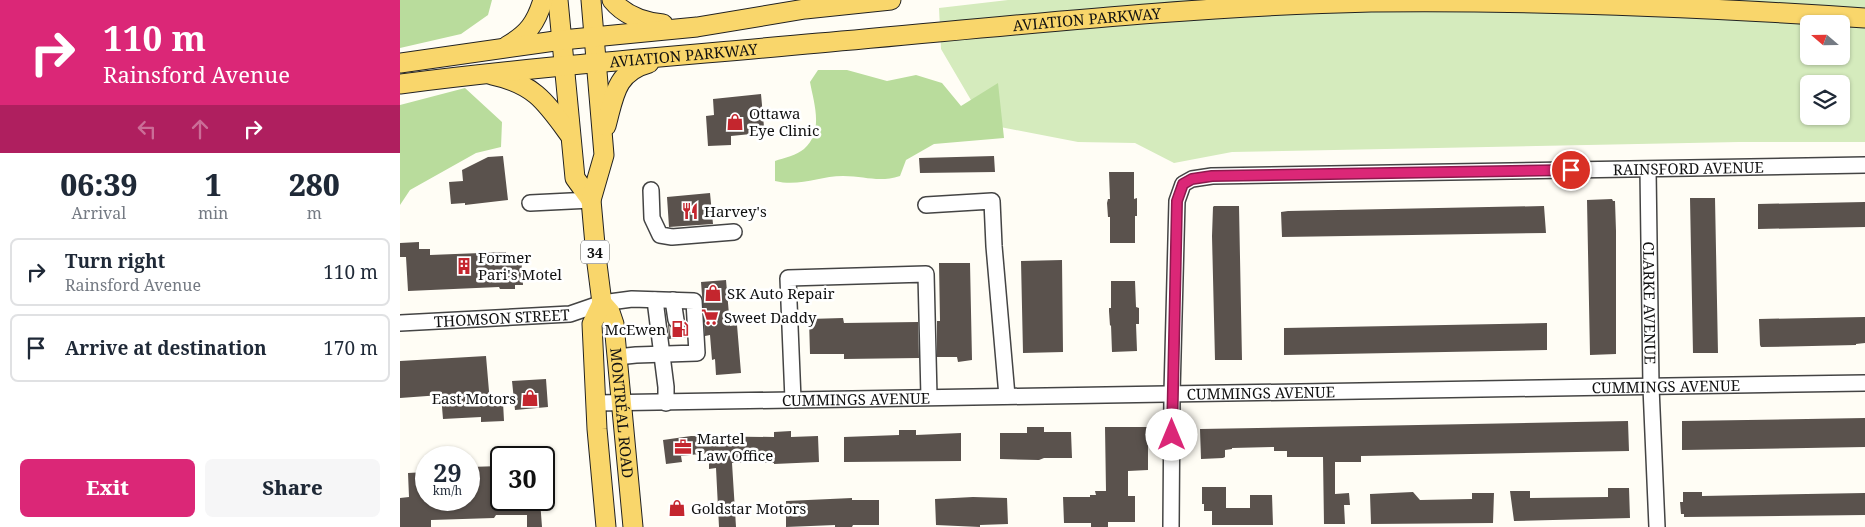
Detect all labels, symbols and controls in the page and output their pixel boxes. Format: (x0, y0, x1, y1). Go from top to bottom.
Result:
street label: AVIATION PARKWAY (1012, 3, 1162, 35)
text: 110 m (103, 14, 206, 61)
north arrow (1800, 15, 1850, 65)
map controls (1800, 15, 1850, 125)
icon: right (20, 20, 85, 85)
street label: AVIATION PARKWAY (608, 39, 759, 72)
text: Rainsford Avenue (103, 59, 290, 89)
button: layers (1800, 75, 1850, 125)
place label: Ottawa Eye Clinic (749, 103, 819, 140)
shop icon: Ottawa Eye Clinic (725, 112, 745, 132)
icon: left (133, 115, 161, 143)
icon: ahead (186, 115, 214, 143)
icon: right (239, 115, 267, 143)
pin (1550, 149, 1592, 191)
icon: arrive (1557, 156, 1585, 184)
street label: RAINSFORD AVENUE (1613, 157, 1764, 179)
text: 06:39 (60, 164, 138, 205)
text: 1 (205, 164, 222, 205)
text: 280 (289, 164, 340, 205)
restaurant icon: Harvey's (680, 201, 700, 221)
place label: Harvey's (704, 201, 767, 221)
text: Arrival (72, 202, 126, 224)
text: min (198, 202, 228, 224)
text: m (307, 202, 322, 224)
road number: 34 (581, 240, 609, 264)
street label: CLARKE AVENUE (1639, 241, 1661, 365)
place label: Former Pari's Motel (478, 247, 562, 284)
text: Turn right (65, 248, 165, 274)
building icon: Former Pari's Motel (454, 256, 474, 276)
icon: right (22, 258, 50, 286)
text: 110 m (323, 259, 378, 285)
text: Rainsford Avenue (65, 274, 201, 296)
shop icon: SK Auto Repair (703, 283, 723, 303)
place label: SK Auto Repair (727, 283, 835, 303)
street label: THOMSON STREET (434, 304, 570, 331)
supermarket icon: Sweet Daddy (700, 307, 720, 327)
place label: Sweet Daddy (724, 307, 817, 327)
place label: McEwen (605, 319, 666, 339)
fuel station icon: McEwen (670, 319, 690, 339)
icon: arrive (22, 334, 50, 362)
text: Arrive at destination (65, 335, 267, 361)
text: 170 m (323, 335, 378, 361)
street label: MONTRÉAL ROAD (606, 347, 638, 479)
street label: CUMMINGS AVENUE (1592, 375, 1740, 397)
street label: CUMMINGS AVENUE (1187, 381, 1335, 404)
place label: East Motors (432, 388, 516, 408)
shop icon: East Motors (520, 388, 540, 408)
street label: CUMMINGS AVENUE (782, 388, 930, 410)
position arrow (1145, 408, 1197, 460)
place label: Martel Law Office (697, 428, 773, 465)
office icon: Martel Law Office (673, 437, 693, 457)
speed limit sign: 30 (490, 446, 555, 511)
text: 29 (433, 455, 462, 489)
button: Exit (20, 459, 195, 517)
button: Share (205, 459, 380, 517)
text: km/h (433, 482, 462, 499)
shop icon: Goldstar Motors (667, 498, 687, 518)
place label: Goldstar Motors (691, 498, 806, 518)

